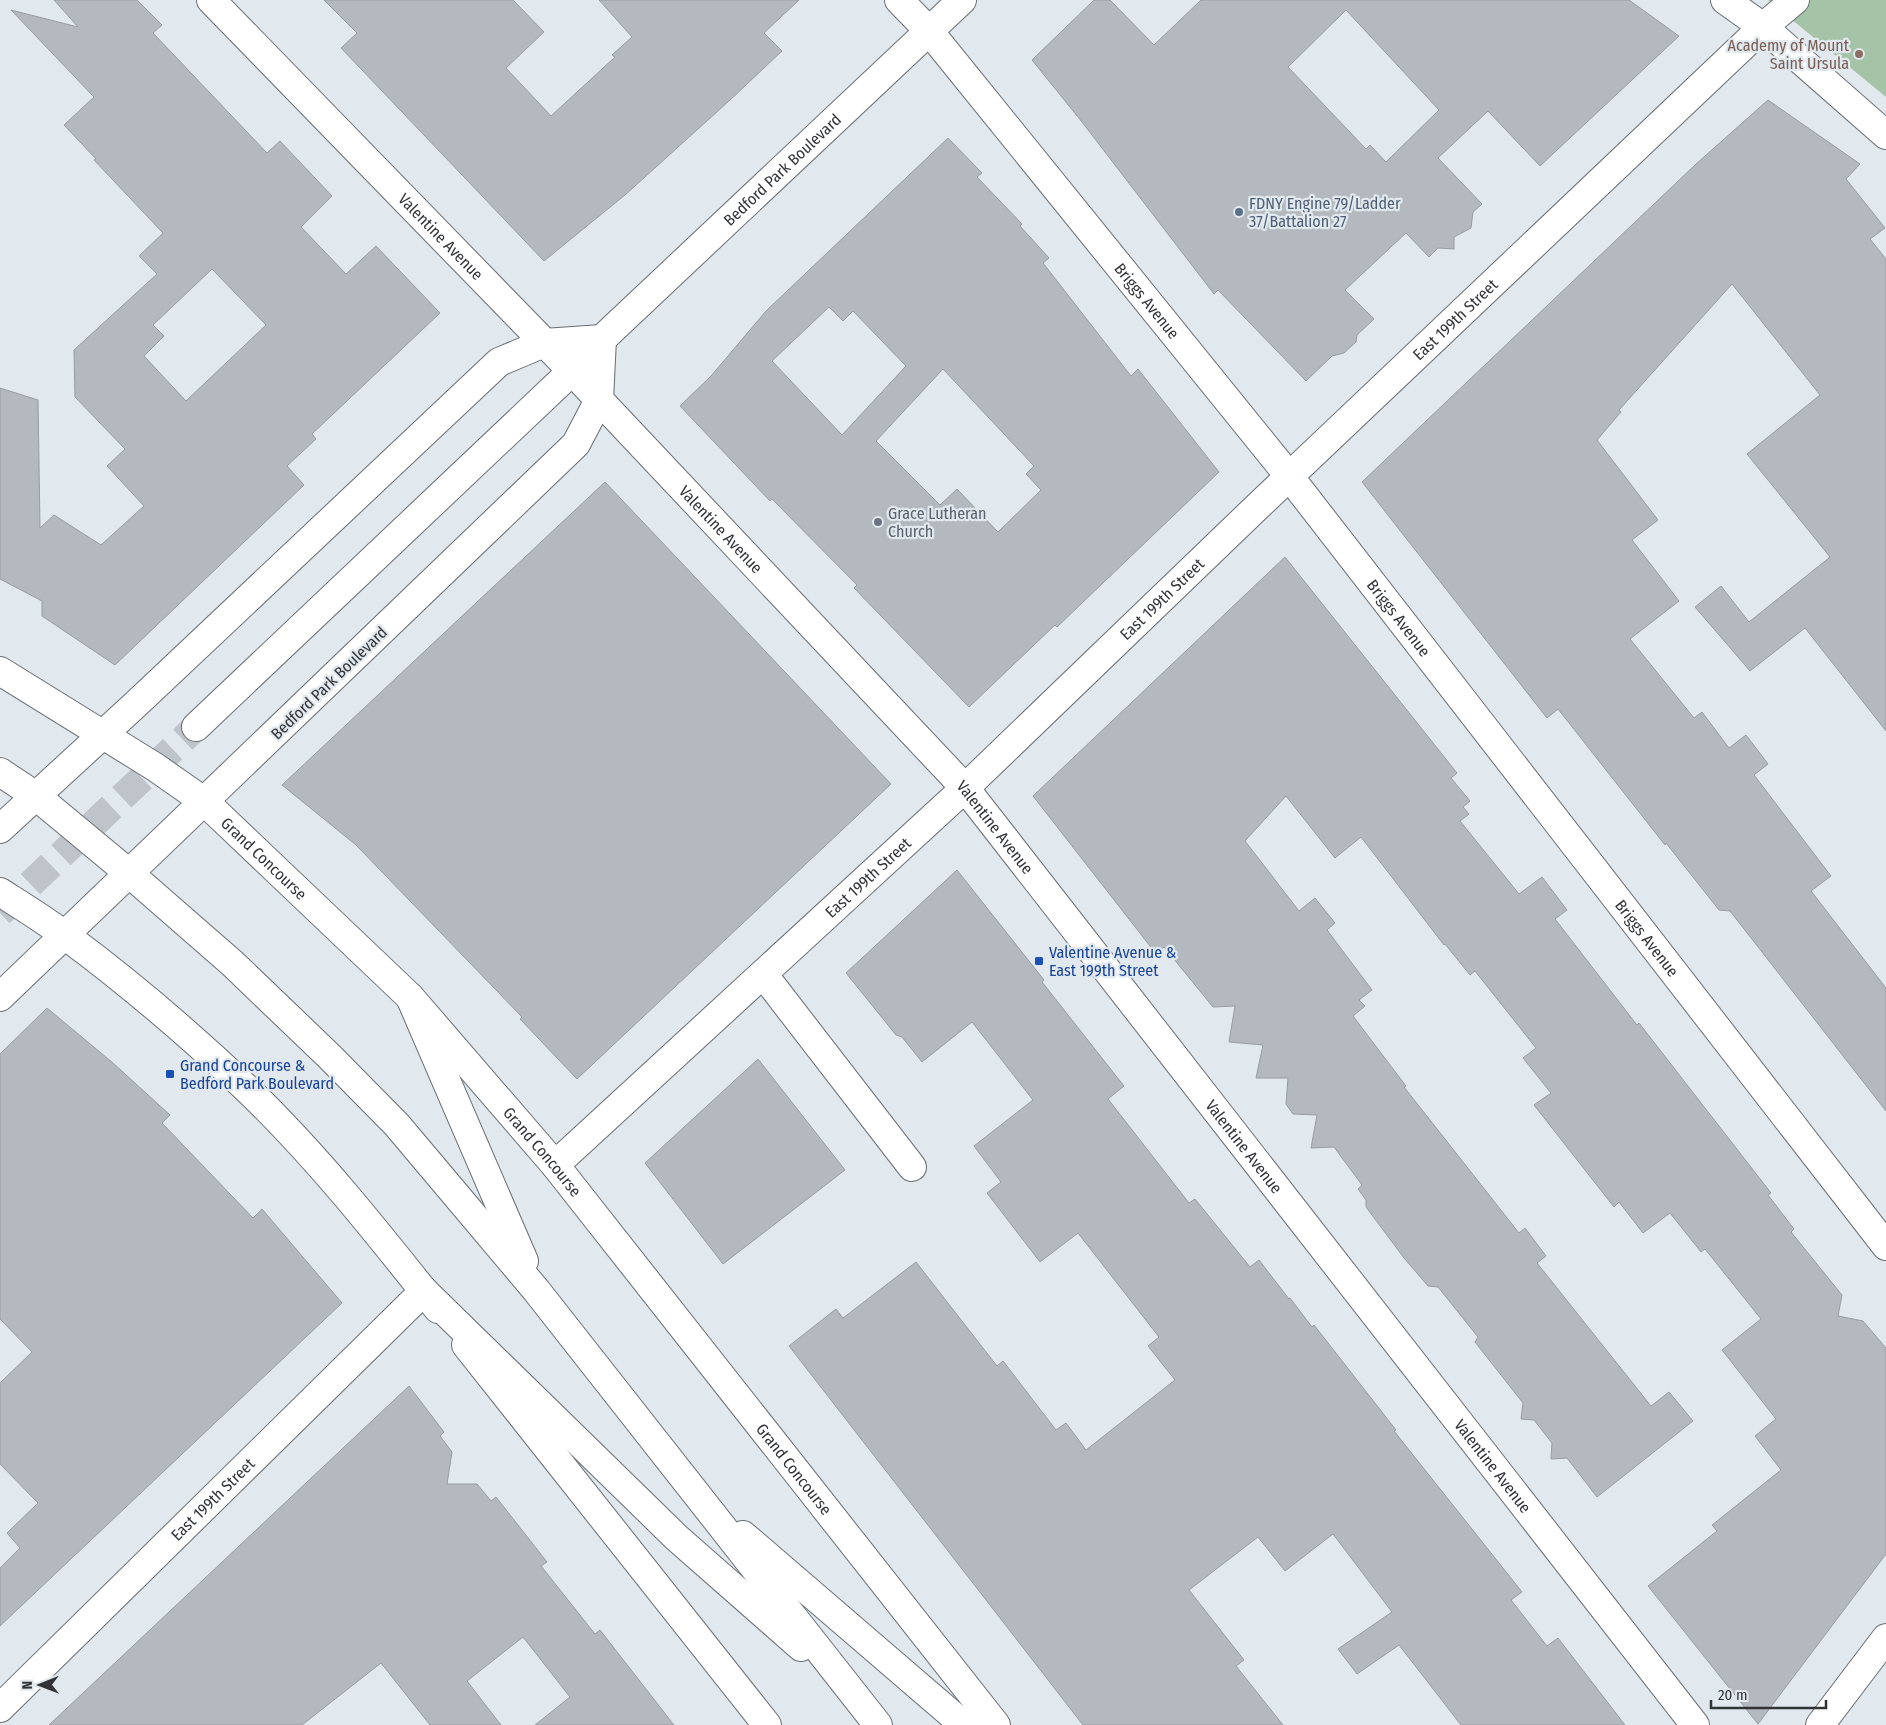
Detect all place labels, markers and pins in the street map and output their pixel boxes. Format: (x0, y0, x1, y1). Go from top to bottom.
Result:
place label: Academy of Mount Saint Ursula (1728, 36, 1850, 73)
marker: Academy of Mount Saint Ursula (1853, 48, 1865, 60)
place label: FDNY Engine 79/Ladder 37/Battalion 27 (1249, 194, 1401, 231)
marker: FDNY Engine 79/Ladder 37/Battalion 27 (1233, 206, 1245, 218)
place label: Grace Lutheran Church (888, 504, 986, 541)
marker: Grace Lutheran Church (872, 516, 884, 528)
place label: Valentine Avenue & East 199th Street (1049, 943, 1177, 980)
marker: Valentine Avenue & East 199th Street (1033, 955, 1045, 967)
place label: Grand Concourse & Bedford Park Boulevard (180, 1056, 334, 1093)
marker: Grand Concourse & Bedford Park Boulevard (164, 1068, 176, 1080)

